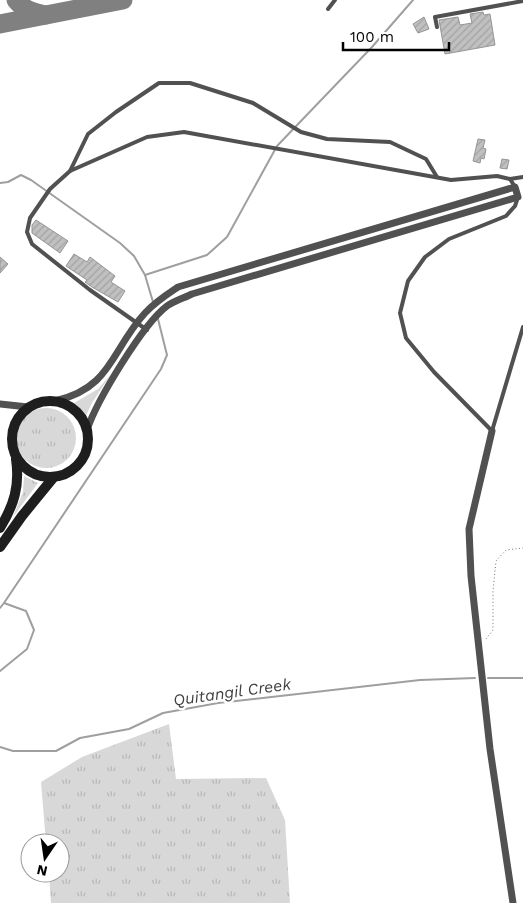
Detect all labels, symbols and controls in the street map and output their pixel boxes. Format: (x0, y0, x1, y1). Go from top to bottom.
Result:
scale bar (343, 20, 449, 52)
text: 100 m (350, 28, 394, 46)
water label: Quitangil Creek (172, 674, 293, 710)
north arrow (20, 833, 70, 883)
text: N (35, 862, 49, 880)

